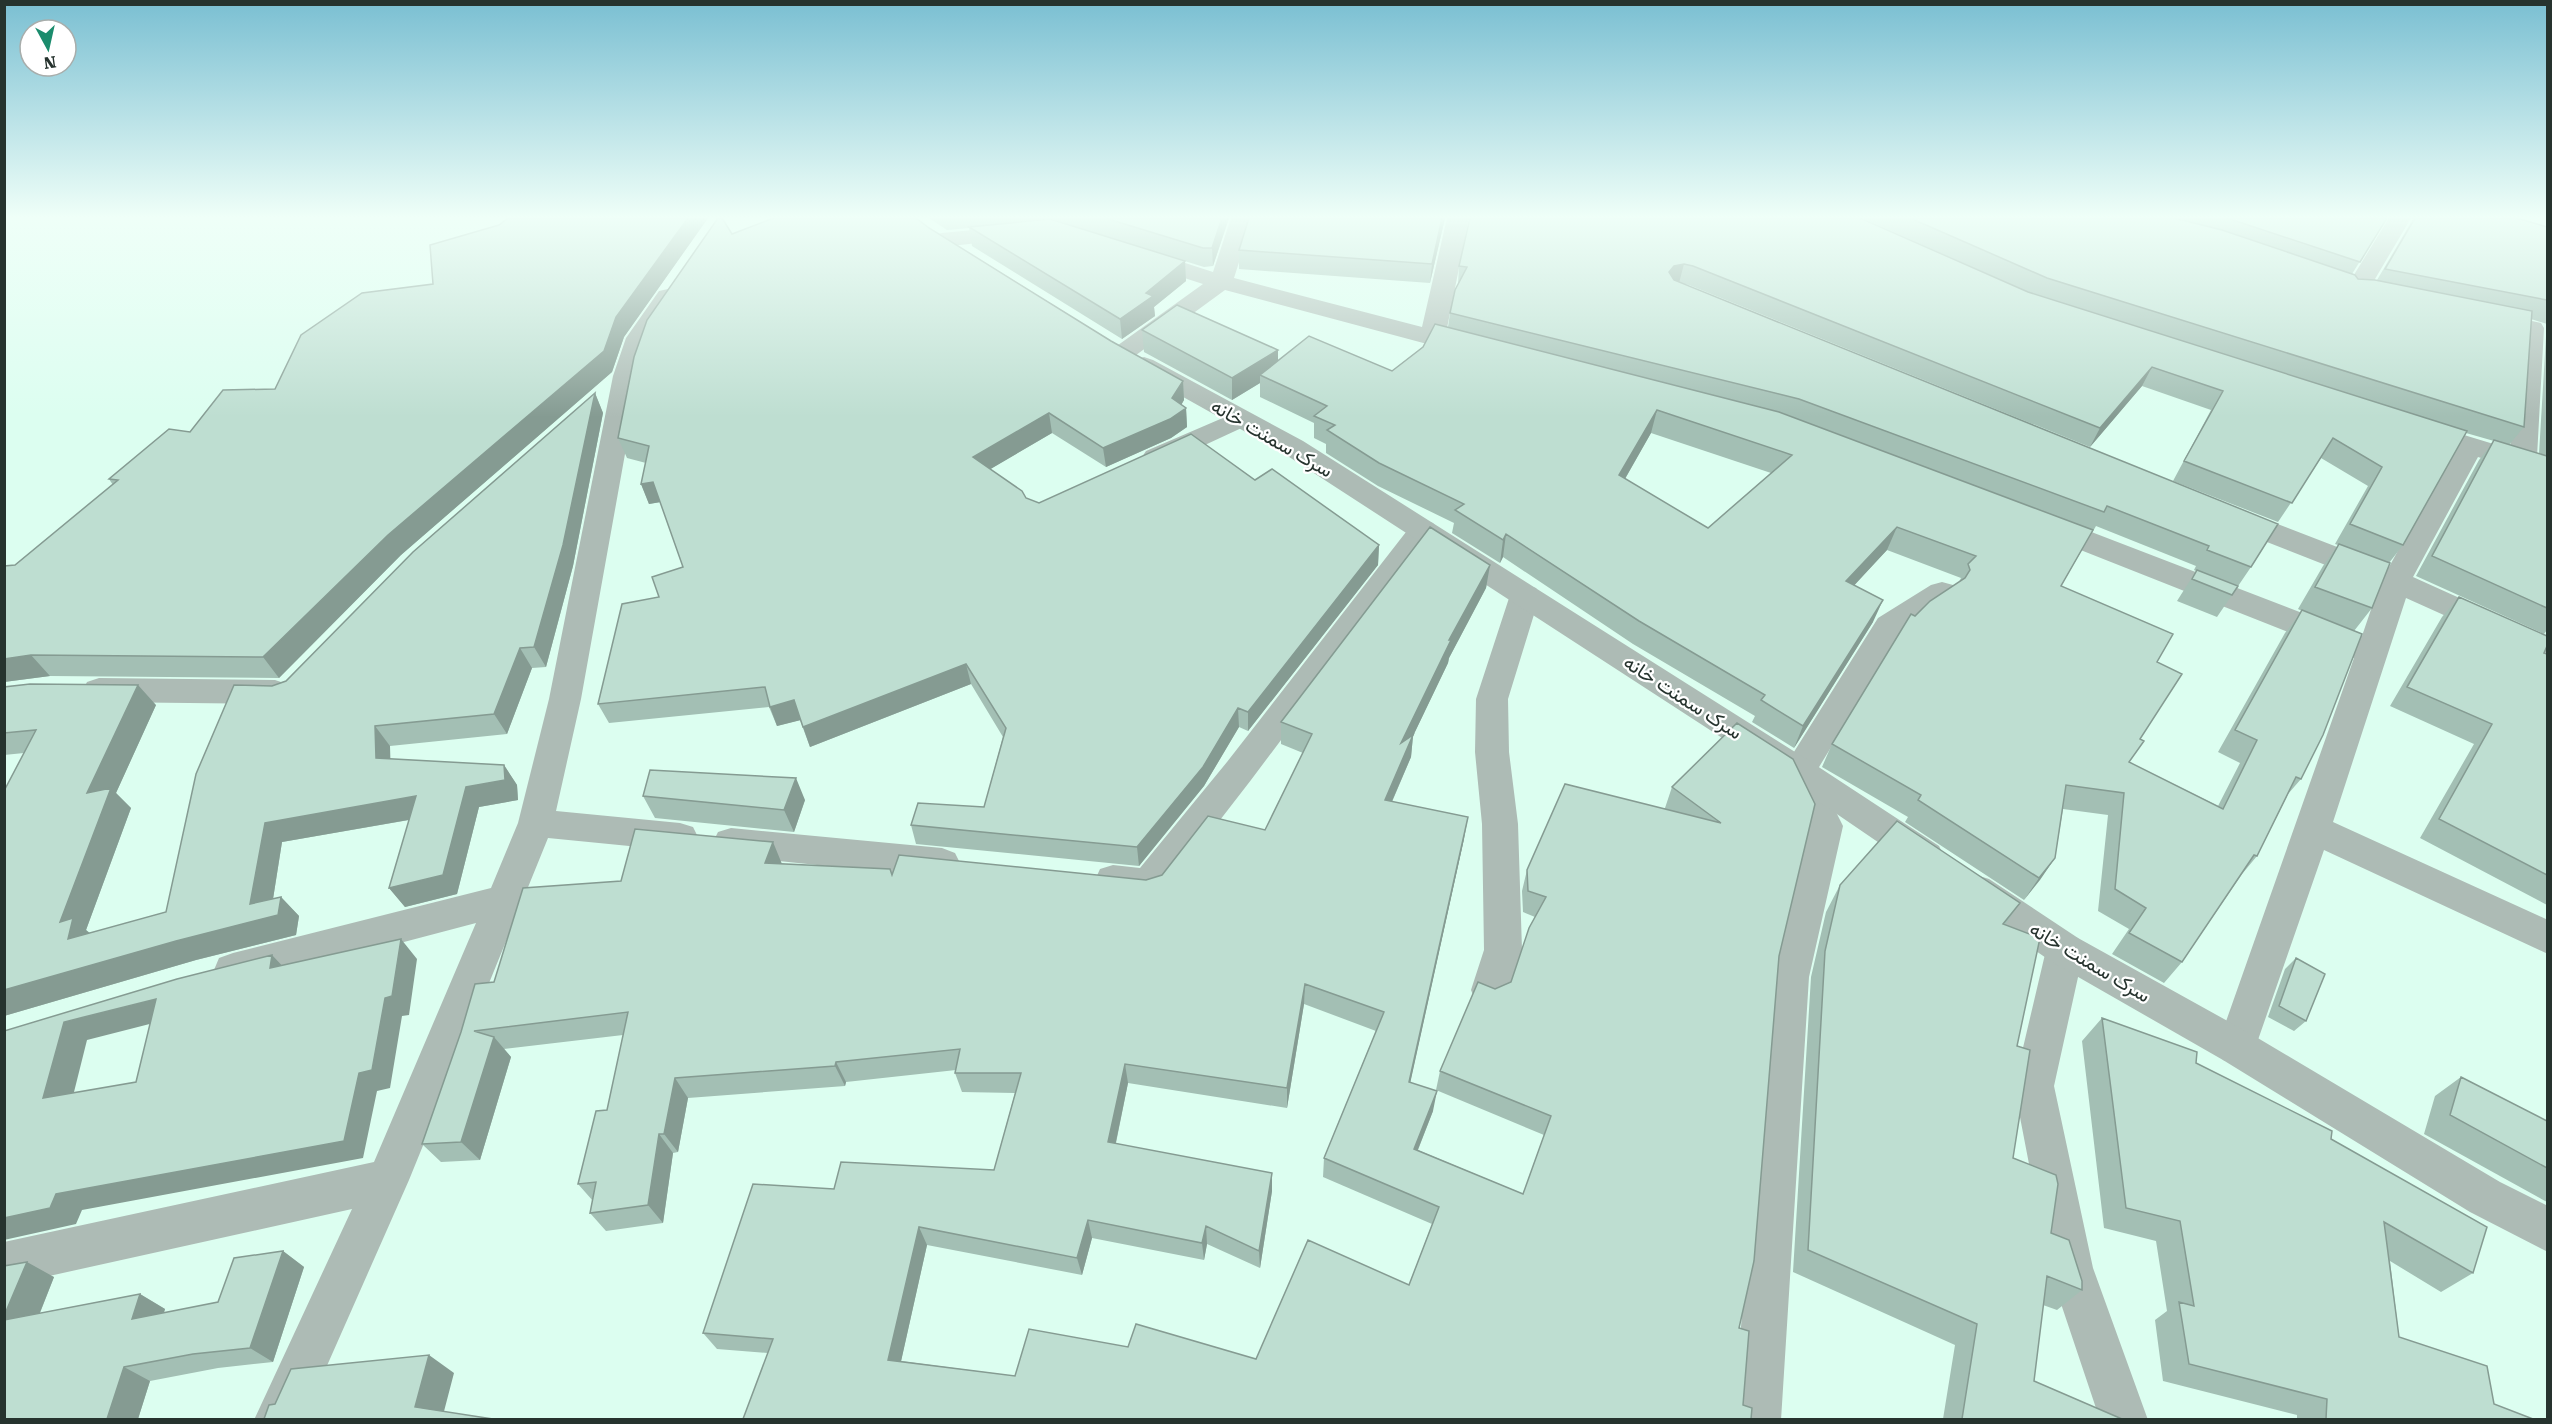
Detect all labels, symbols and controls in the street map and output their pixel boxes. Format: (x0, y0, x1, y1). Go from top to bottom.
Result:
north arrow (18, 18, 78, 78)
text: N (43, 52, 57, 73)
street label: سرک سمنت خانه (1206, 393, 1337, 483)
street label: سرک سمنت خانه (1619, 650, 1747, 745)
street label: سرک سمنت خانه (2025, 917, 2155, 1008)

